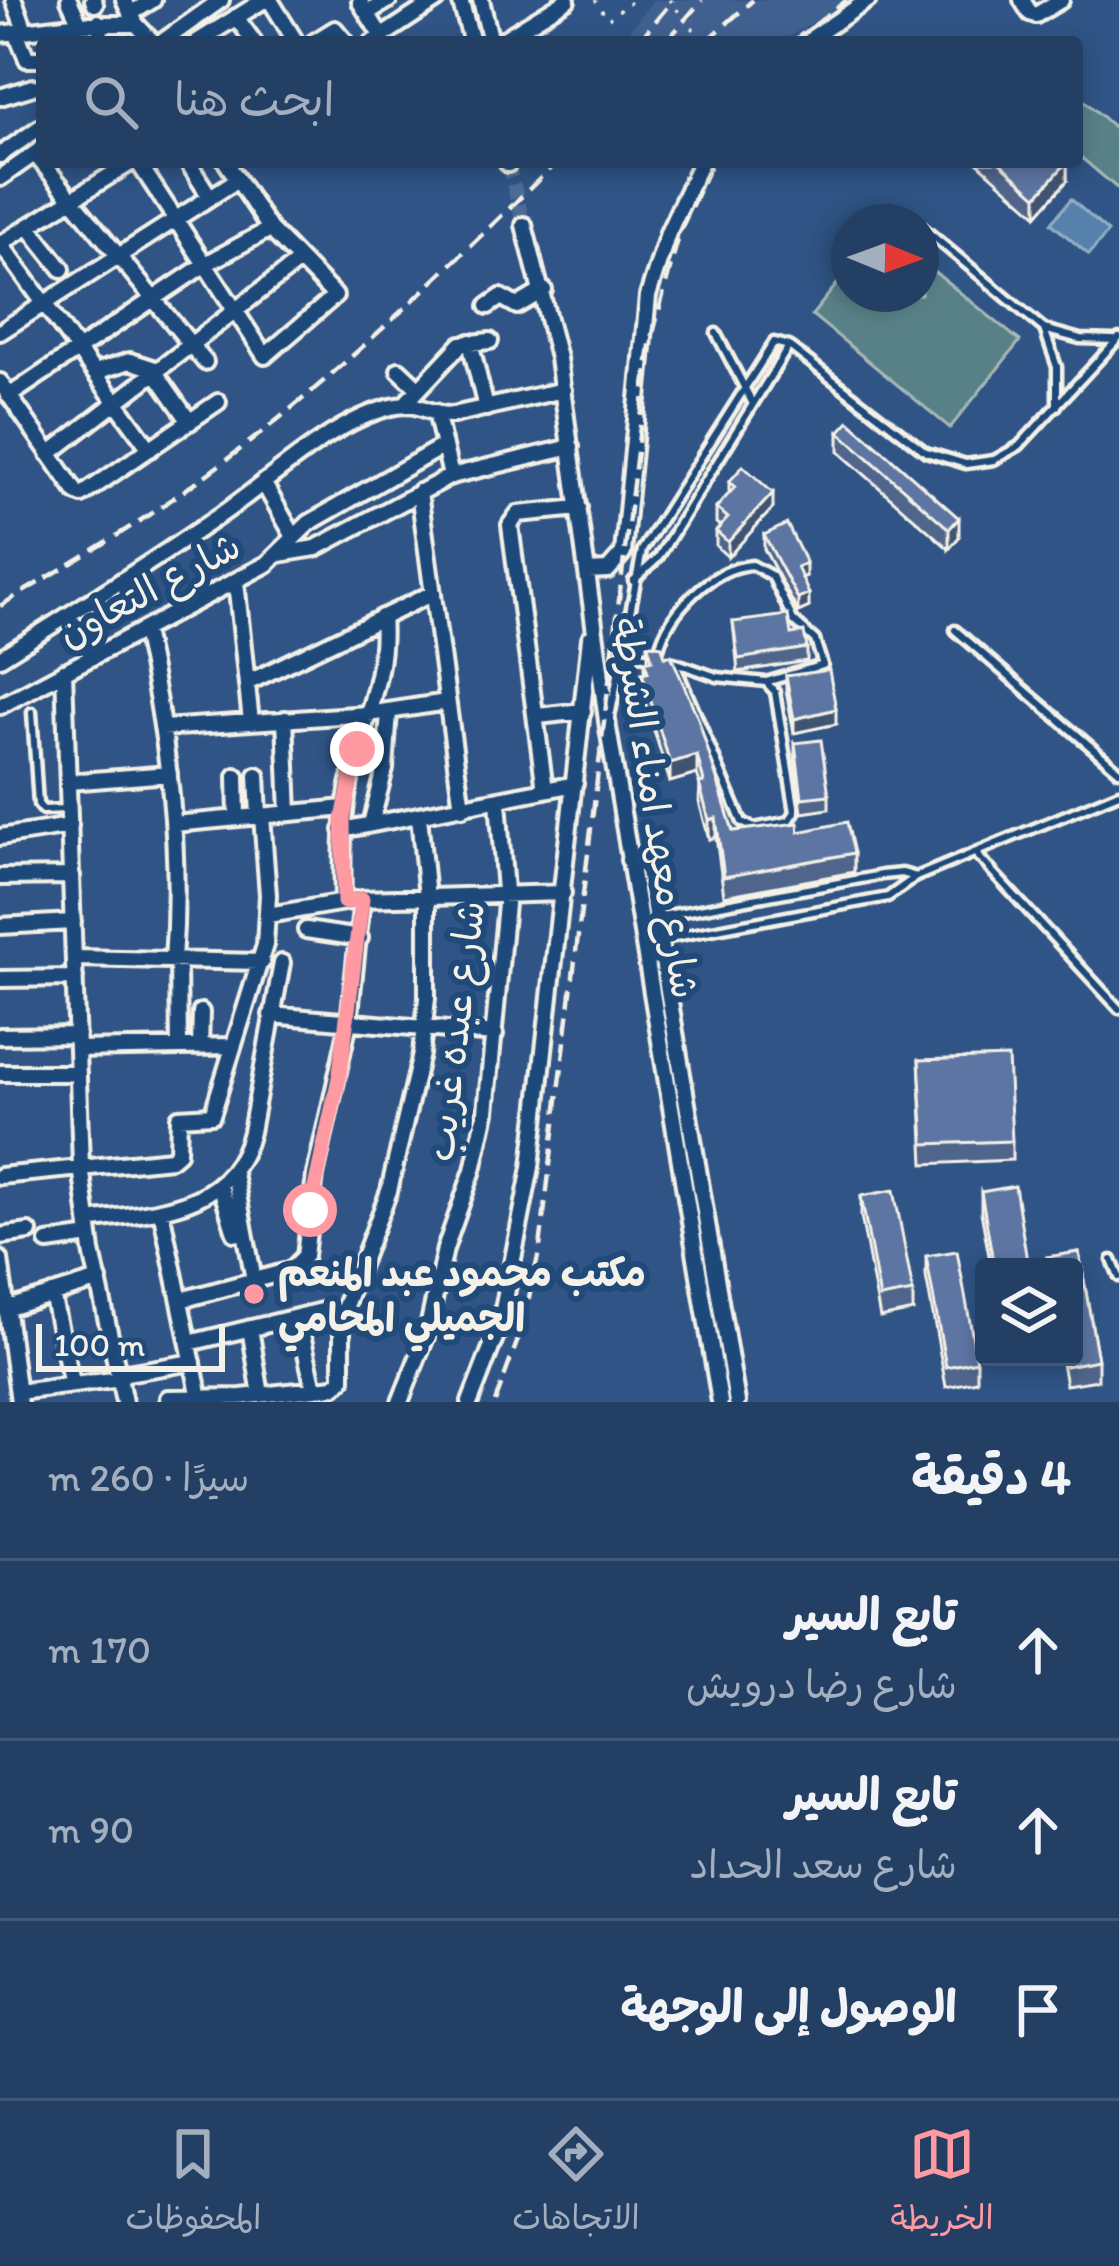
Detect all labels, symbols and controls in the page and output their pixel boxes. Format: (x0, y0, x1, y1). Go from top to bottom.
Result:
search box (36, 36, 1083, 168)
icon: search (78, 69, 144, 135)
text: ابحث هنا (174, 72, 335, 126)
north arrow (831, 204, 939, 312)
street label: شارع التعاون (50, 521, 250, 660)
street label: شارع معهد امناء الشرطة (599, 614, 709, 1002)
route end (330, 722, 384, 776)
street label: شارع عبده غريب (416, 898, 498, 1164)
route start (283, 1183, 337, 1237)
place label: مكتب محمود عبد المنعم الجميلي المحامي (278, 1249, 646, 1352)
map controls (975, 1258, 1083, 1366)
button: layers (975, 1258, 1083, 1366)
marker: مكتب محمود عبد المنعم الجميلي المحامي (241, 1281, 267, 1307)
scale bar (36, 1318, 225, 1371)
text: 100 m (54, 1325, 145, 1364)
text: 4 دقيقة (911, 1446, 1071, 1507)
text: سيرًا · 260 m (48, 1454, 250, 1501)
text: تابع السير (787, 1587, 957, 1641)
icon: ahead (1005, 1617, 1071, 1683)
text: 170 m (48, 1626, 151, 1673)
text: شارع رضا درويش (686, 1661, 957, 1708)
text: تابع السير (787, 1767, 957, 1821)
icon: ahead (1005, 1797, 1071, 1863)
text: 90 m (48, 1806, 134, 1853)
text: شارع سعد الحداد (689, 1841, 957, 1888)
icon: arrive (1005, 1977, 1071, 2043)
text: الوصول إلى الوجهة (620, 1979, 957, 2033)
tab: المحفوظات (125, 2121, 261, 2247)
tab: الاتجاهات (512, 2121, 640, 2247)
tab: الخريطة (891, 2121, 994, 2247)

